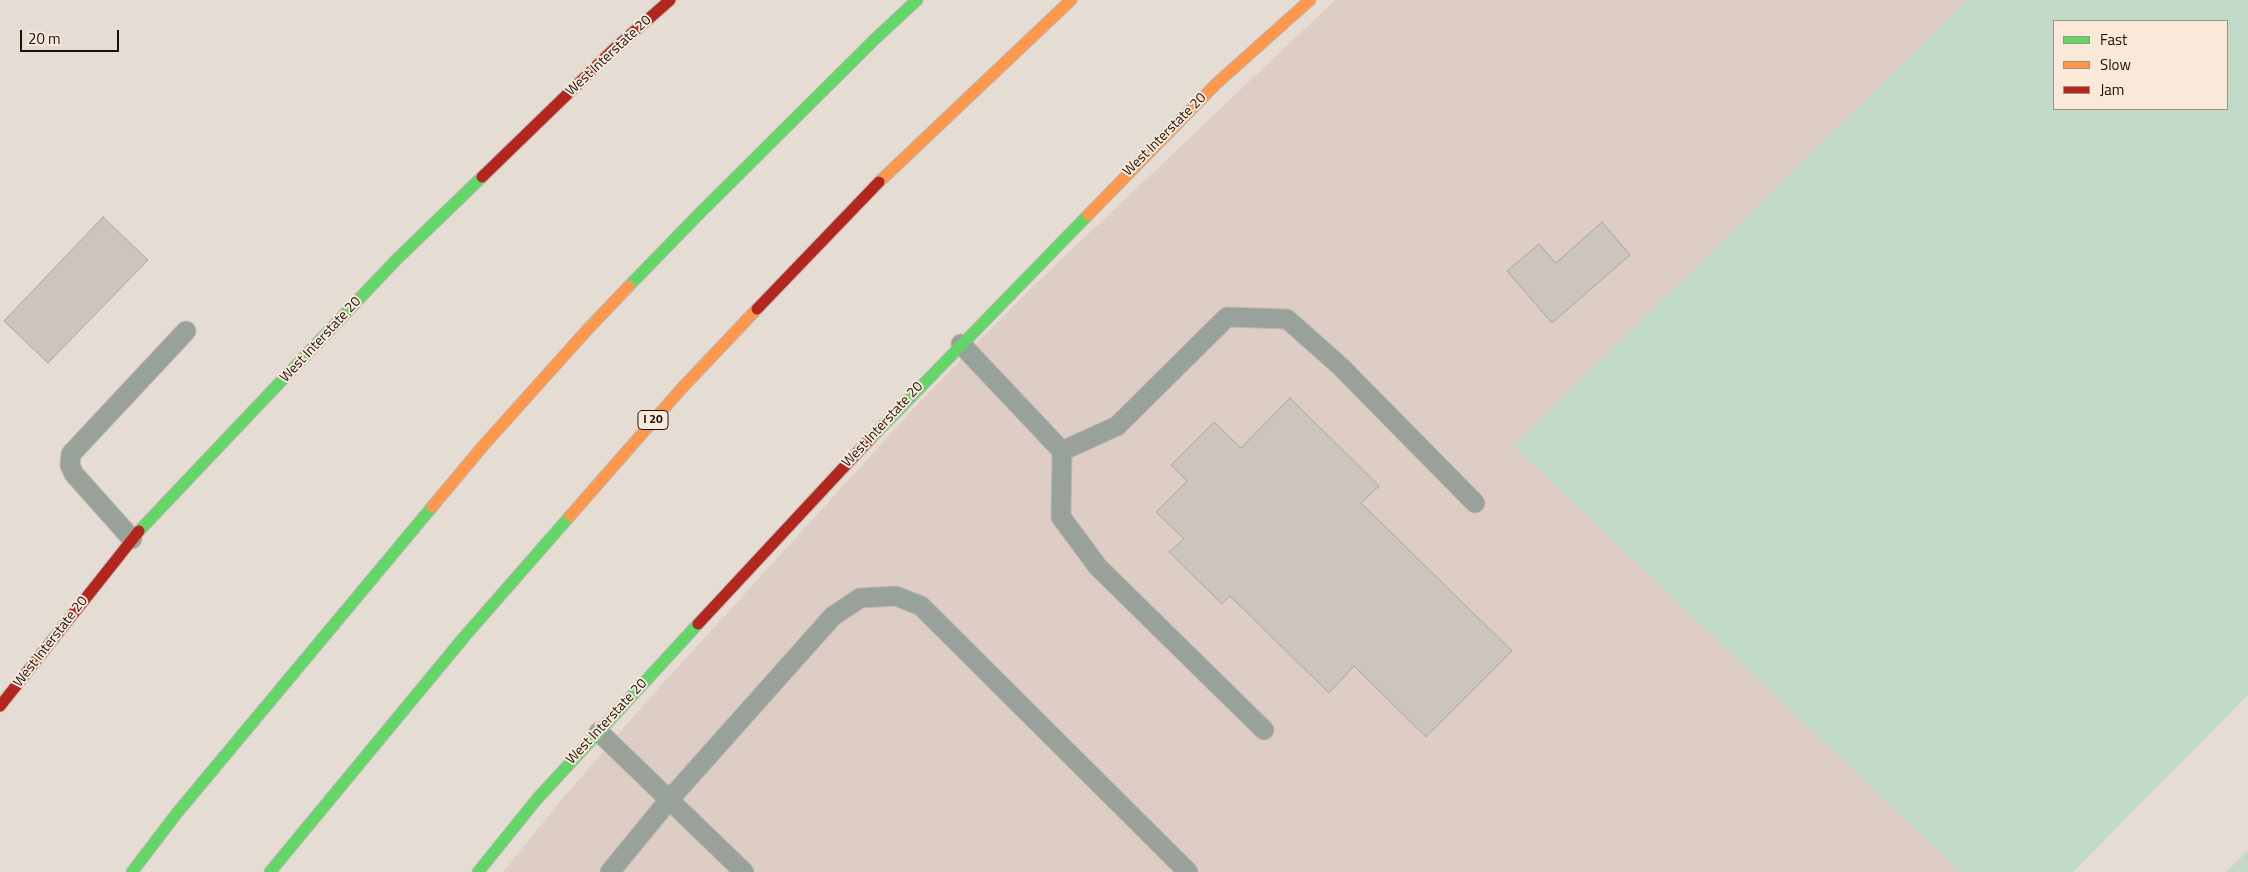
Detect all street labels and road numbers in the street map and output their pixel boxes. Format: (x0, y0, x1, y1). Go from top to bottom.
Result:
street label: West Interstate 20 (563, 12, 655, 100)
street label: West Interstate 20 (1120, 90, 1210, 180)
street label: West Interstate 20 (277, 294, 365, 386)
street label: West Interstate 20 (839, 379, 927, 471)
road number: I 20 (638, 410, 668, 430)
street label: West Interstate 20 (10, 593, 92, 691)
street label: West Interstate 20 (563, 676, 651, 768)

